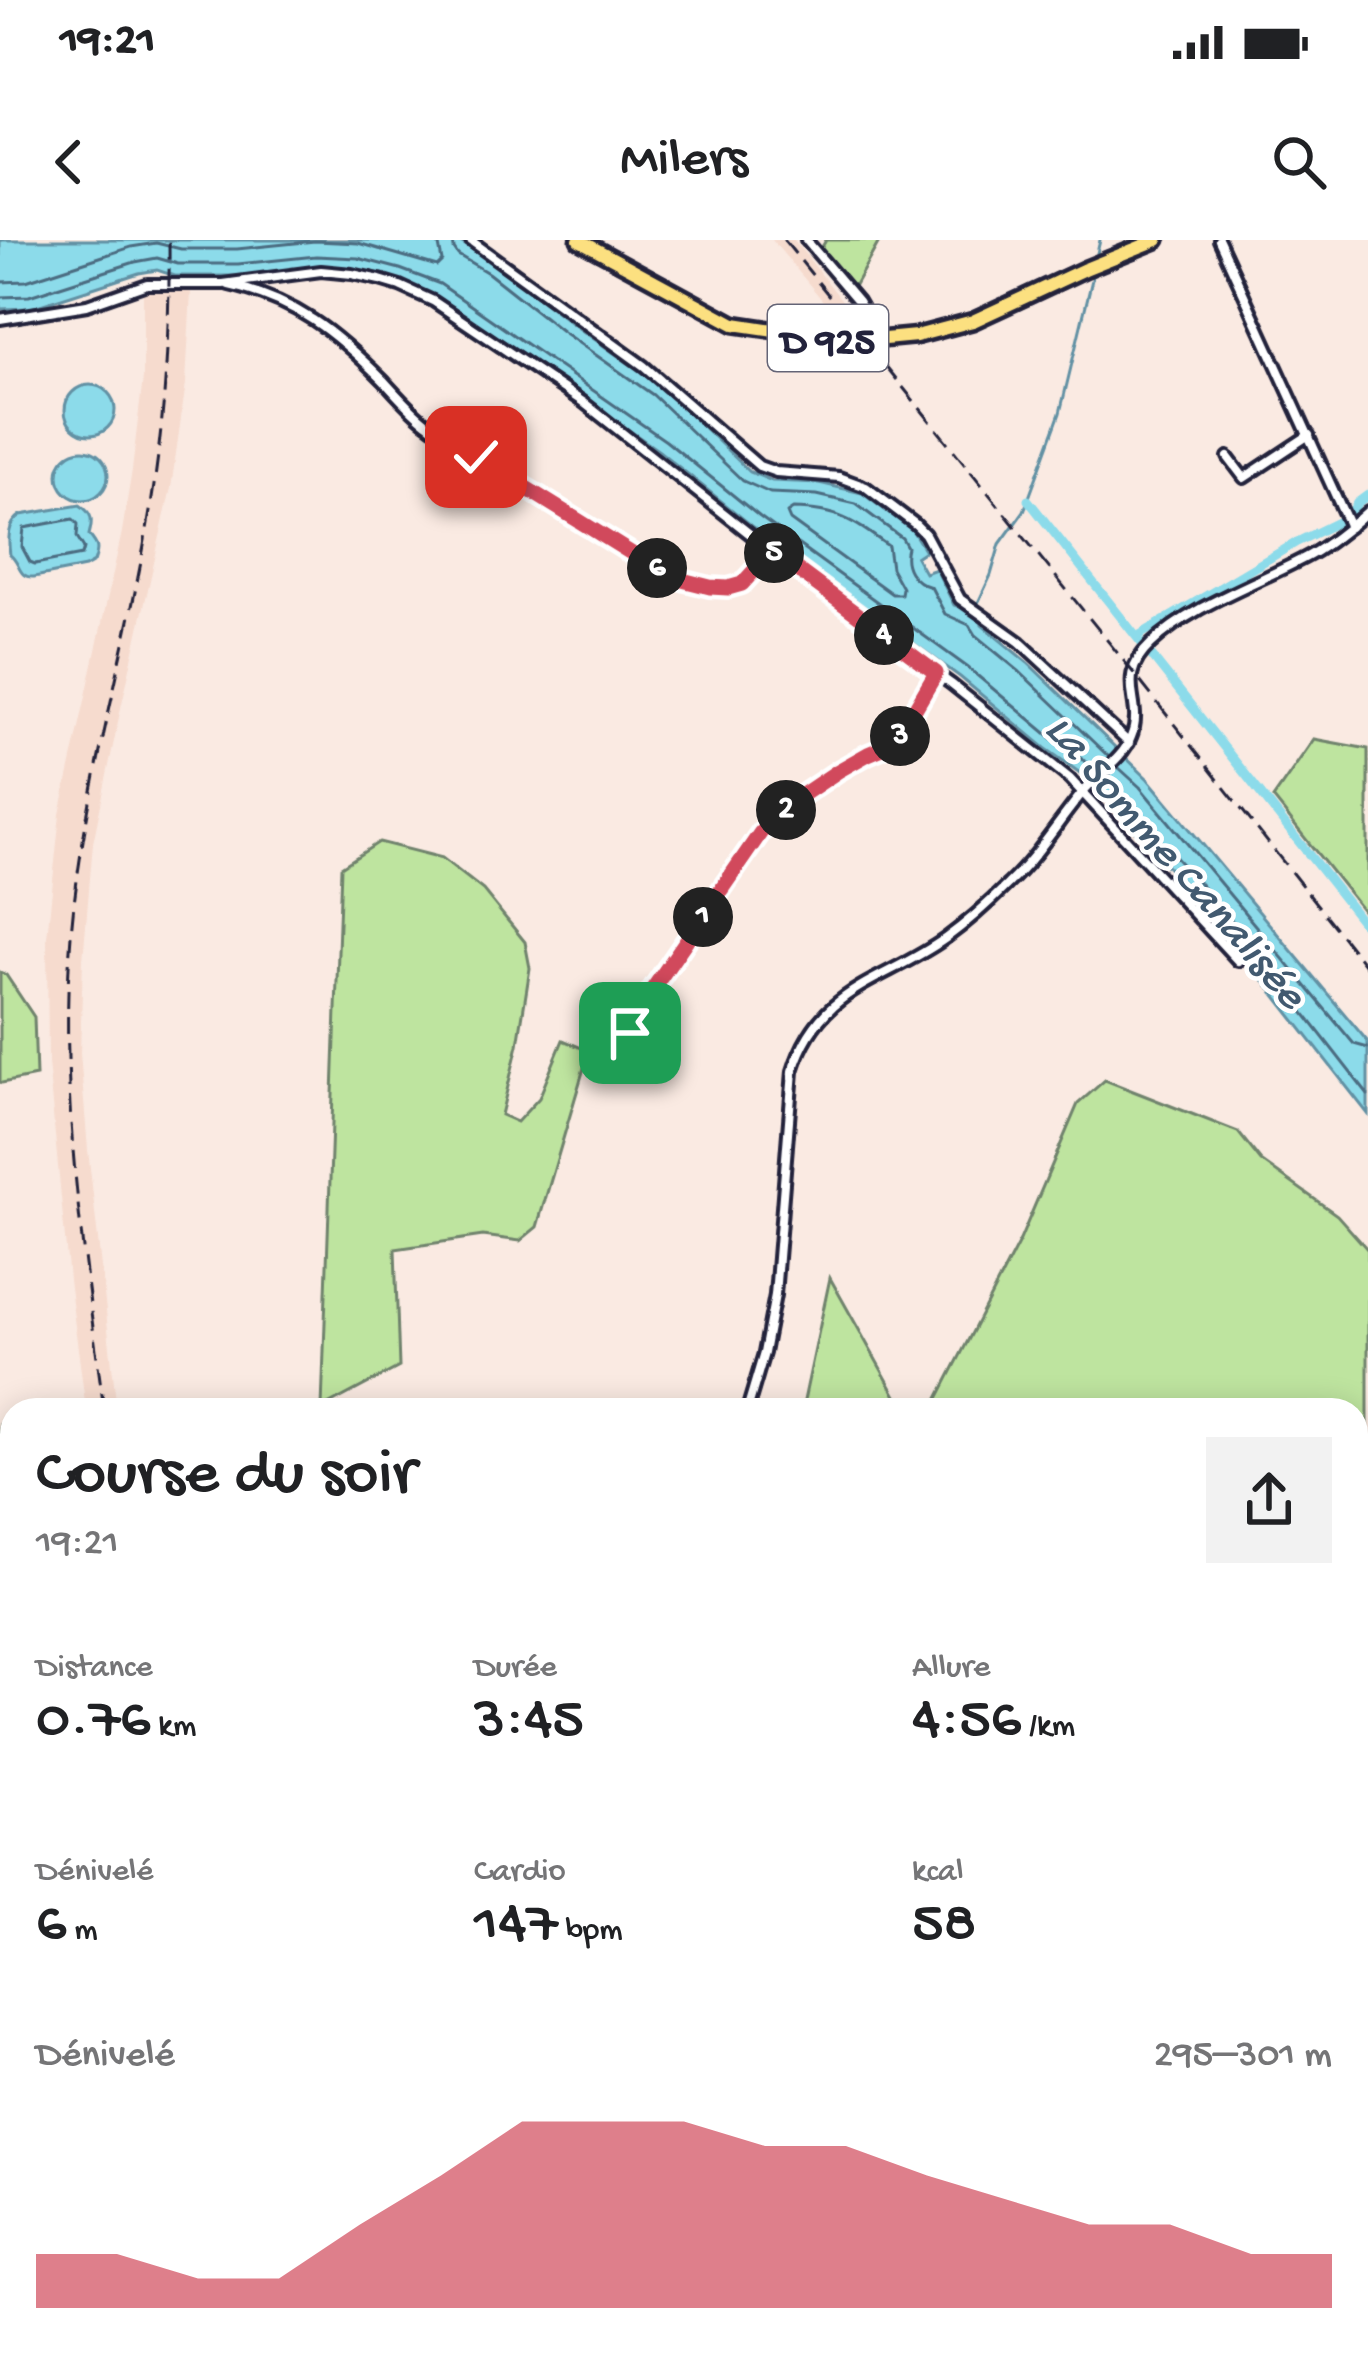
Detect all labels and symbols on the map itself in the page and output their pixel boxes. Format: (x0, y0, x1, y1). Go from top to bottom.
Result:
road number: D 925 (768, 305, 888, 371)
pin (425, 406, 527, 508)
pin: 5 (744, 523, 804, 583)
pin: 6 (627, 538, 687, 598)
pin: 4 (854, 605, 914, 665)
pin: 3 (870, 706, 930, 766)
water label: La Somme Canalisée (1031, 706, 1317, 1023)
pin: 2 (756, 780, 816, 840)
pin: 1 (673, 887, 733, 947)
pin (579, 982, 681, 1084)

